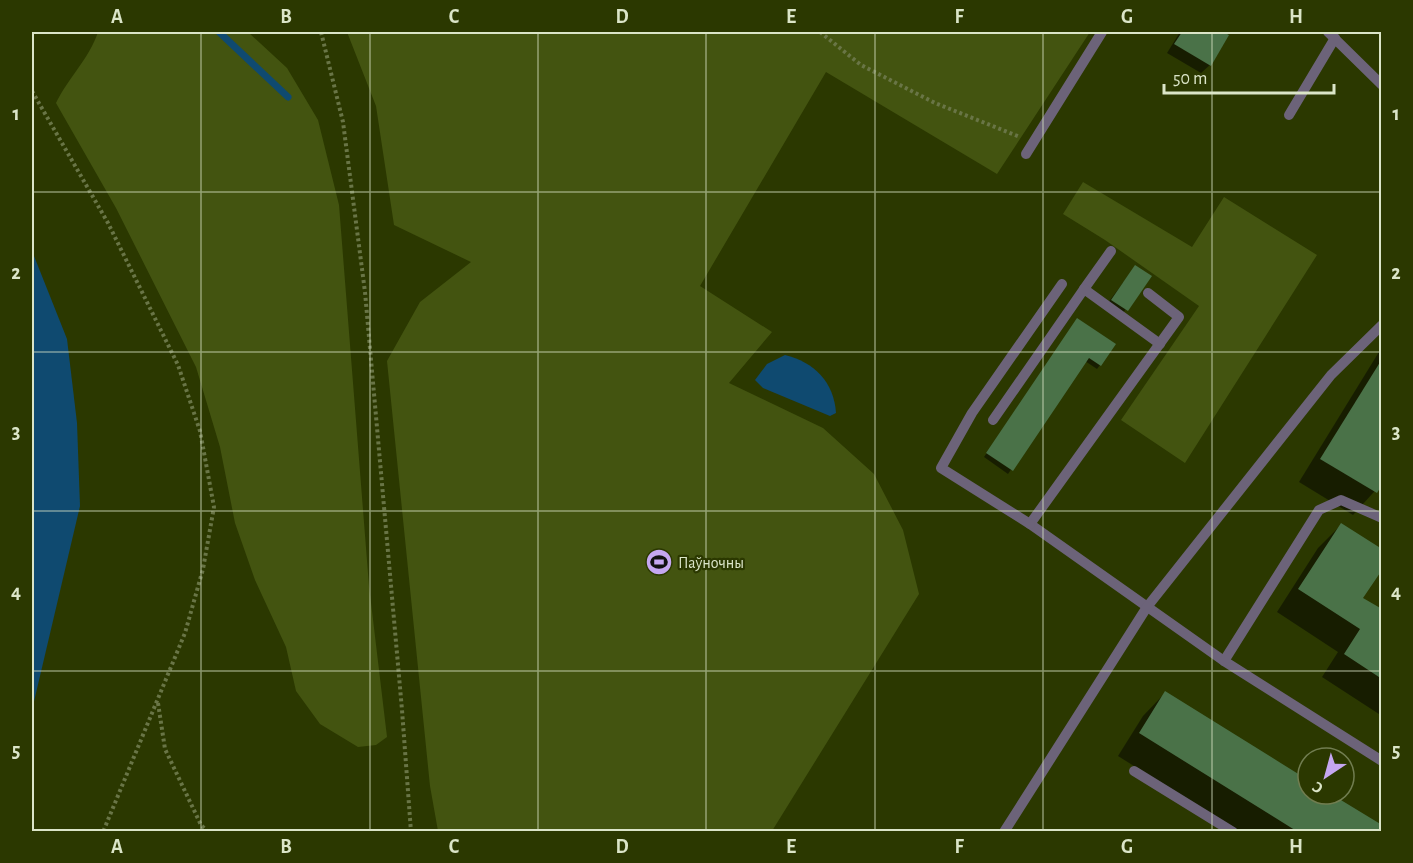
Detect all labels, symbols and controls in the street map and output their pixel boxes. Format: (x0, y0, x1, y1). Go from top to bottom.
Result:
text: A (111, 7, 123, 27)
text: B (280, 7, 292, 27)
text: C (449, 7, 460, 27)
text: D (615, 7, 629, 27)
text: E (786, 7, 796, 27)
text: F (954, 7, 964, 27)
text: G (1121, 7, 1133, 27)
text: H (1289, 7, 1303, 27)
scale bar (1164, 57, 1334, 95)
text: 50 m (1173, 70, 1207, 88)
text: 1 (12, 104, 20, 124)
text: 1 (1392, 104, 1400, 124)
text: 2 (11, 263, 21, 283)
text: 2 (1391, 263, 1401, 283)
text: 3 (12, 422, 20, 442)
text: 3 (1392, 422, 1400, 442)
sports icon: Паўночны (644, 547, 674, 577)
place label: Паўночны (678, 555, 744, 572)
text: 4 (11, 582, 21, 602)
text: 4 (1391, 582, 1401, 602)
text: 5 (12, 741, 20, 761)
text: 5 (1392, 741, 1400, 761)
north arrow (1296, 746, 1356, 806)
text: С (1309, 778, 1326, 796)
text: A (111, 837, 123, 857)
text: B (280, 837, 292, 857)
text: C (449, 837, 460, 857)
text: D (615, 837, 629, 857)
text: E (786, 837, 796, 857)
text: F (954, 837, 964, 857)
text: G (1121, 837, 1133, 857)
text: H (1289, 837, 1303, 857)

